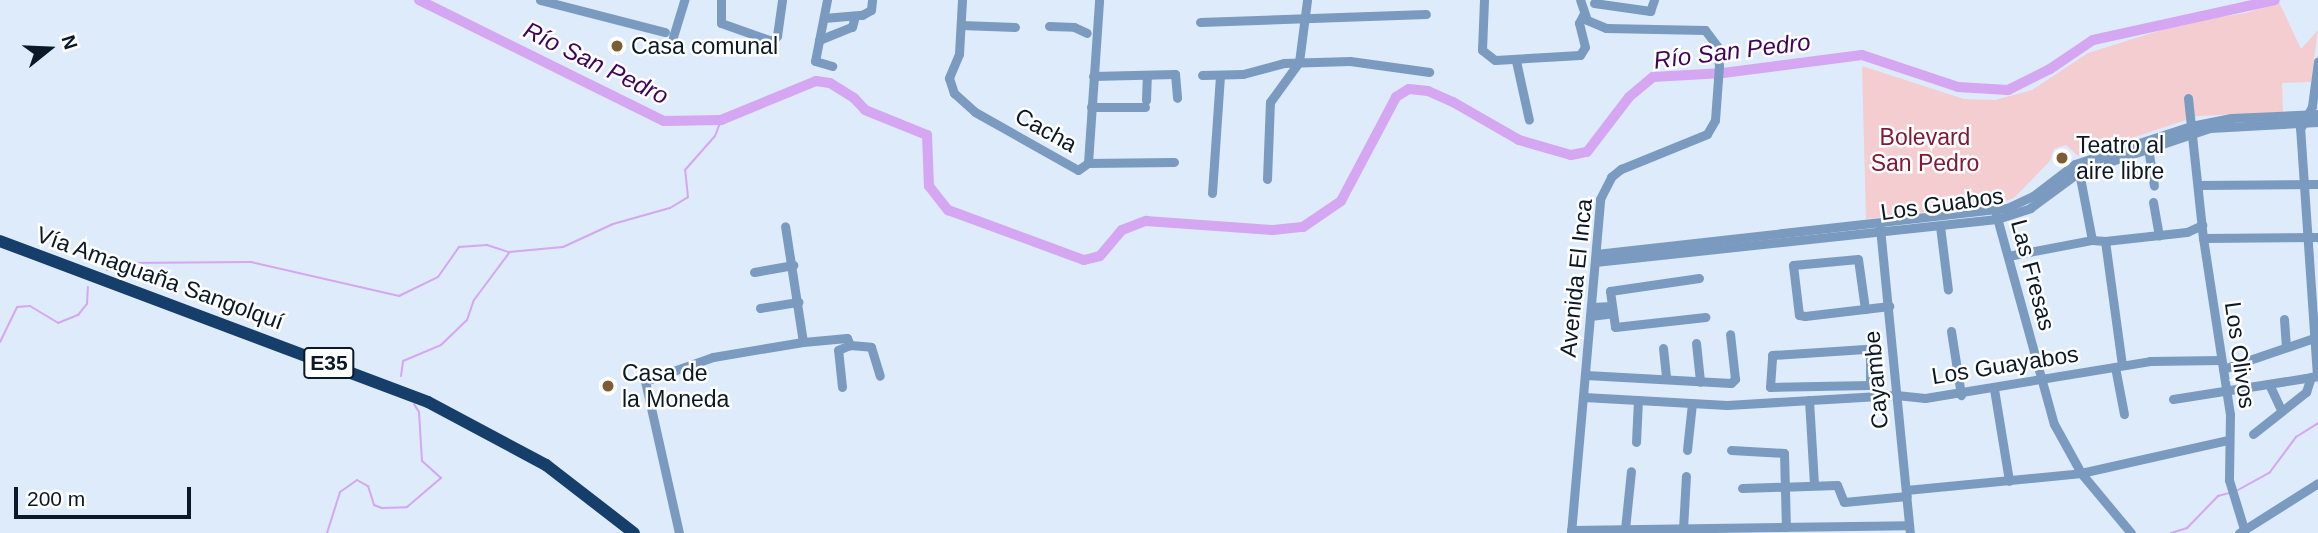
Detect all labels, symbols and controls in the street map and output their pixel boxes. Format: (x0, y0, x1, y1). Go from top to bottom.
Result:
north arrow (14, 14, 84, 84)
water label: Río San Pedro (519, 16, 673, 110)
water label: Río San Pedro (1652, 27, 1812, 75)
place label: Casa comunal (631, 32, 778, 60)
text: N (57, 33, 82, 52)
marker: Casa comunal (609, 38, 625, 54)
street label: Cacha (1010, 102, 1082, 158)
park label: Bolevard San Pedro (1871, 123, 1979, 177)
place label: Teatro al aire libre (2076, 131, 2164, 185)
marker: Teatro al aire libre (2054, 150, 2070, 166)
street label: Los Guabos (1879, 182, 2005, 226)
street label: Avenida El Inca (1554, 197, 1598, 359)
street label: Las Fresas (2005, 216, 2061, 334)
street label: Vía Amaguaña Sangolquí (32, 220, 288, 336)
street label: Los Olivos (2219, 300, 2261, 410)
street label: Cayambe (1858, 330, 1894, 430)
street label: Los Guayabos (1930, 340, 2080, 390)
road number: E35 (303, 346, 355, 380)
place label: Casa de la Moneda (622, 359, 729, 413)
marker: Casa de la Moneda (600, 378, 616, 394)
scale bar (18, 474, 194, 518)
text: 200 m (27, 487, 85, 510)

